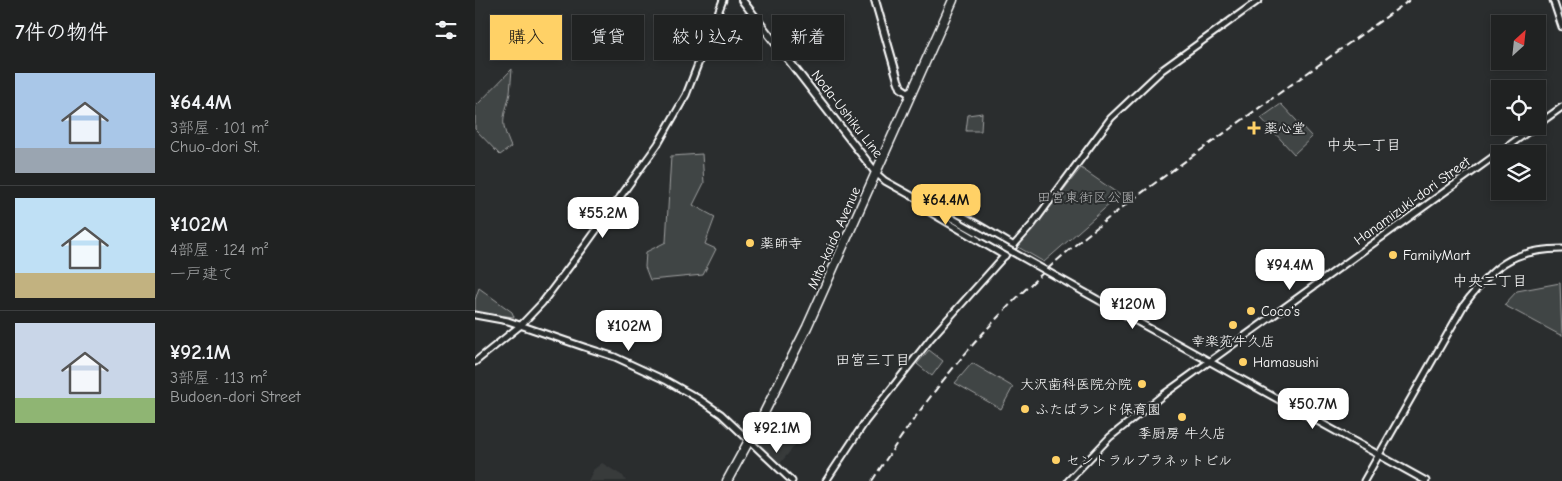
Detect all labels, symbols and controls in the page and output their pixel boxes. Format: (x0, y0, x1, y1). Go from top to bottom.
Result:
chip: 購入 (490, 15, 562, 60)
chip: 賃貸 (572, 15, 644, 60)
chip: 絞り込み (654, 15, 762, 60)
chip: 新着 (772, 15, 844, 60)
north arrow (1491, 15, 1546, 70)
map controls (1491, 15, 1546, 200)
icon: filters (432, 16, 460, 44)
text: 7件の物件 (15, 20, 108, 44)
street label: Noda-Ushiku Line (807, 67, 887, 161)
button: locate (1491, 80, 1546, 135)
text: ¥64.4M (170, 90, 232, 114)
icon: home (55, 93, 115, 153)
text: 3部屋 · 101 m² (170, 119, 269, 137)
place label: 薬心堂 (1264, 120, 1306, 137)
marker: 薬心堂 (1248, 122, 1260, 134)
district label: 中央一丁目 (1326, 136, 1402, 154)
text: Chuo-dori St. (170, 138, 260, 156)
button: layers (1491, 145, 1546, 200)
street label: Hanamizuki-dori Street (1351, 153, 1474, 249)
street label: Mito-kaido Avenue (804, 184, 864, 292)
pin: ¥64.4M (905, 184, 987, 226)
park label: 田宮東街区公園 (1037, 189, 1135, 206)
text: ¥64.4M (922, 191, 970, 209)
pin: ¥55.2M (562, 196, 644, 239)
text: ¥55.2M (579, 204, 627, 222)
text: ¥102M (170, 212, 228, 236)
icon: home (55, 218, 115, 278)
place label: 薬師寺 (760, 235, 802, 252)
marker: 薬師寺 (744, 237, 756, 249)
text: 4部屋 · 124 m² (170, 241, 268, 259)
place label: FamilyMart (1403, 247, 1471, 264)
pin: ¥94.4M (1249, 248, 1331, 291)
marker: FamilyMart (1387, 249, 1399, 261)
text: ¥94.4M (1266, 256, 1314, 274)
text: 一戸建て (170, 265, 234, 283)
district label: 中央二丁目 (1452, 272, 1528, 290)
pin: ¥120M (1098, 288, 1168, 330)
text: ¥120M (1111, 295, 1155, 313)
place label: Coco's (1261, 303, 1300, 320)
marker: Coco's (1245, 305, 1257, 317)
pin: ¥102M (594, 310, 664, 352)
text: ¥102M (607, 317, 651, 335)
marker: 幸楽苑牛久店 (1227, 319, 1239, 331)
place label: 幸楽苑牛久店 (1191, 333, 1275, 350)
text: ¥92.1M (170, 340, 231, 364)
icon: home (55, 343, 115, 403)
district label: 田宮三丁目 (835, 351, 911, 369)
place label: Hamasushi (1253, 354, 1319, 371)
marker: Hamasushi (1237, 356, 1249, 368)
text: 3部屋 · 113 m² (170, 369, 267, 387)
place label: 大沢歯科医院分院 (1020, 376, 1132, 393)
marker: 大沢歯科医院分院 (1136, 378, 1148, 390)
text: Budoen-dori Street (170, 388, 301, 406)
pin: ¥50.7M (1272, 388, 1354, 430)
text: ¥50.7M (1289, 395, 1337, 413)
place label: ふたばランド保育園 (1035, 401, 1161, 418)
marker: ふたばランド保育園 (1019, 403, 1031, 415)
marker: 季厨房 牛久店 (1176, 411, 1188, 423)
pin: ¥92.1M (736, 412, 818, 454)
text: ¥92.1M (754, 419, 800, 437)
place label: 季厨房 牛久店 (1138, 425, 1226, 442)
place label: セントラルプラネットビル (1066, 452, 1232, 469)
marker: セントラルプラネットビル (1050, 454, 1062, 466)

